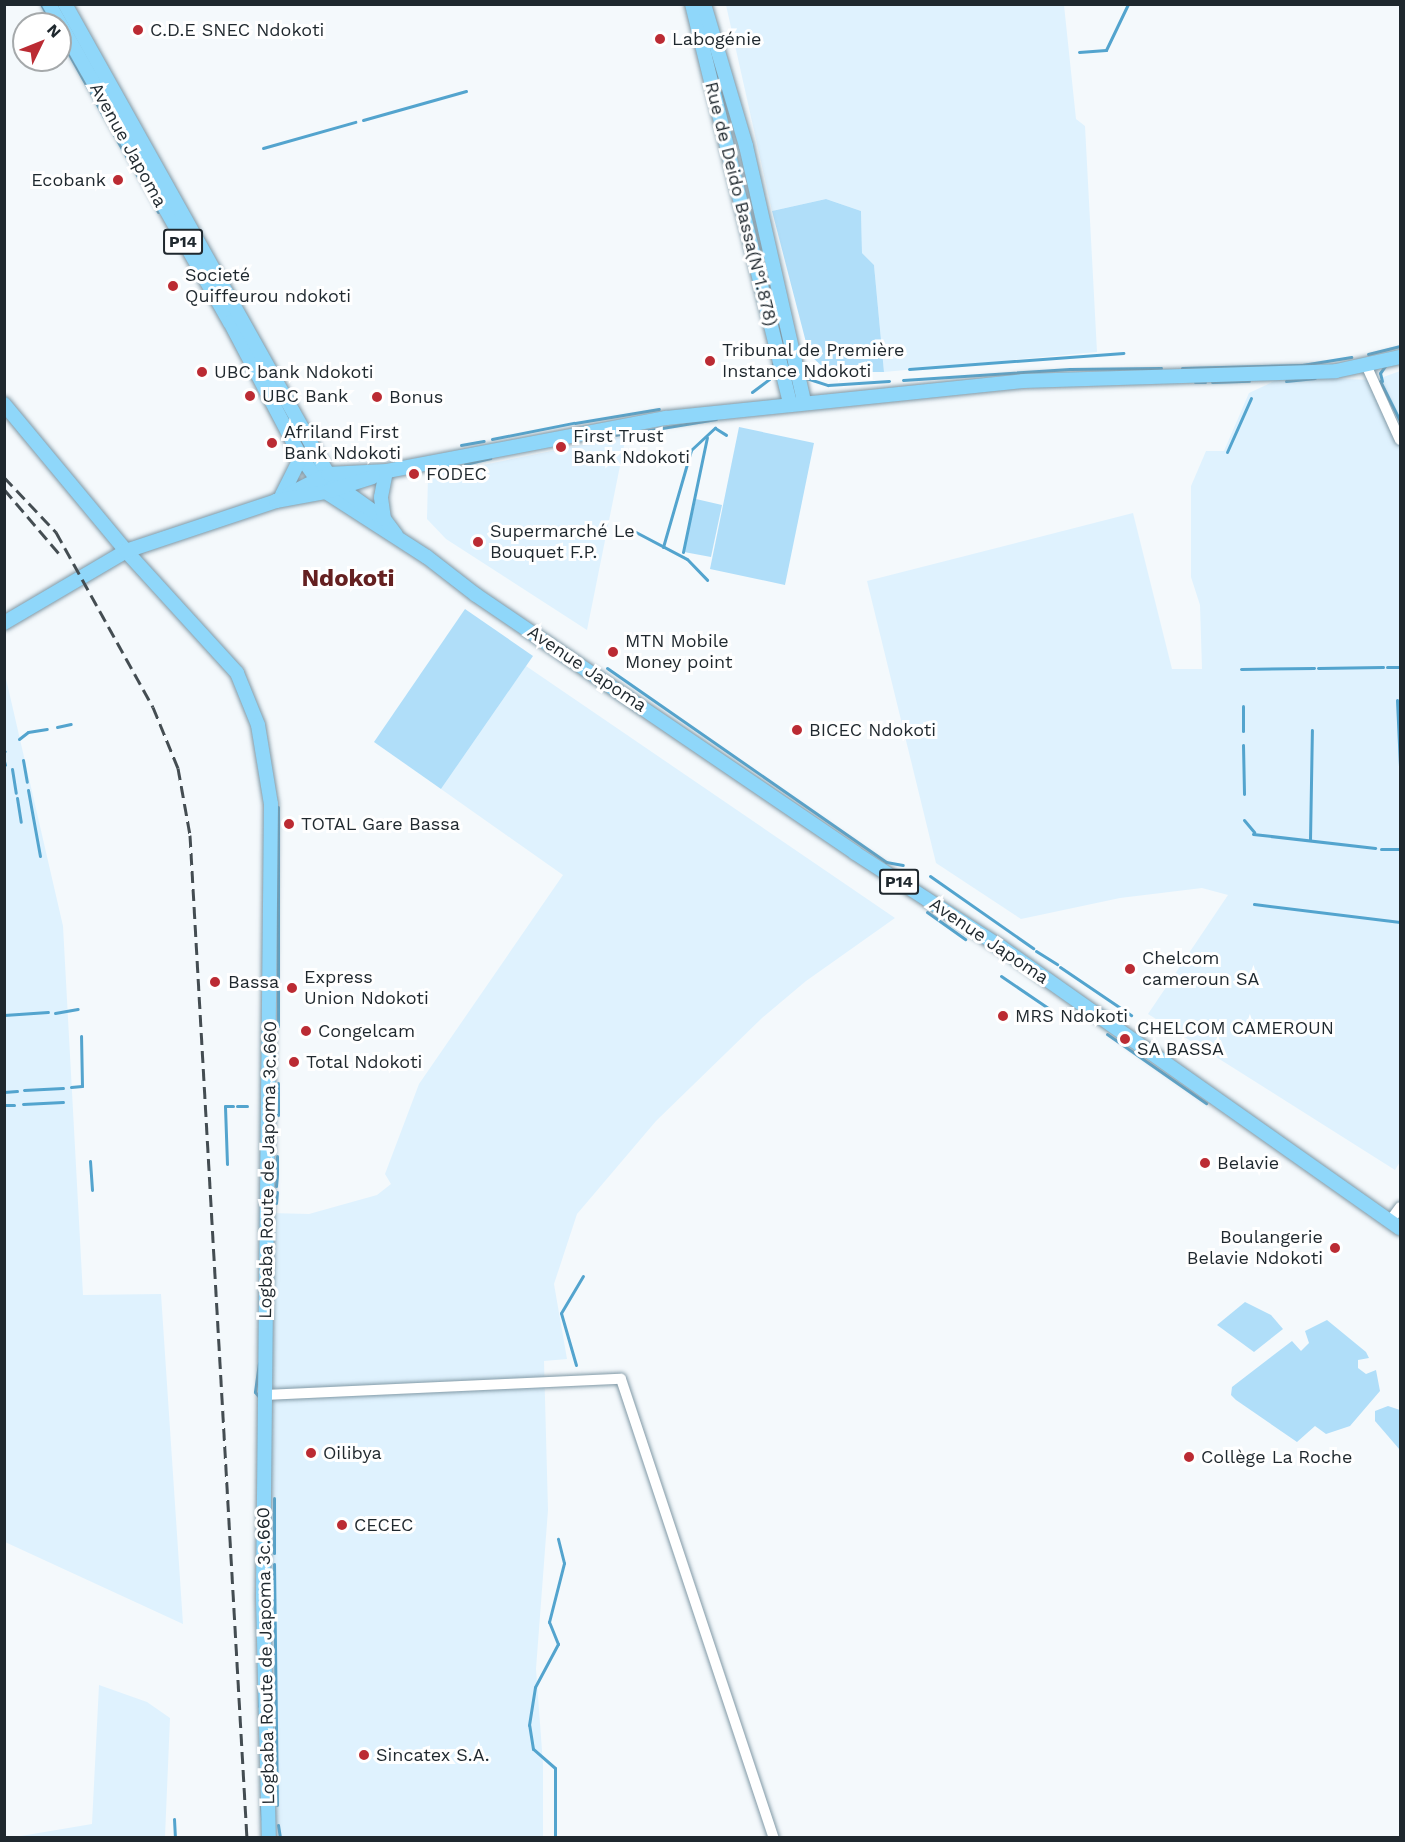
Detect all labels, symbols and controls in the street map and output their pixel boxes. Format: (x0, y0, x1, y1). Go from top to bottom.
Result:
north arrow (12, 12, 72, 72)
place label: C.D.E SNEC Ndokoti (150, 19, 324, 41)
text: N (43, 20, 65, 42)
marker: C.D.E SNEC Ndokoti (131, 23, 145, 37)
place label: Labogénie (672, 28, 761, 50)
marker: Labogénie (653, 32, 667, 46)
street label: Avenue Japoma (85, 79, 171, 211)
street label: Rue de Deido Bassa(N°1.878) (700, 80, 782, 328)
place label: Ecobank (31, 169, 106, 191)
marker: Ecobank (111, 173, 125, 187)
road number: P14 (162, 229, 204, 255)
place label: Societé Quiffeurou ndokoti (185, 265, 351, 308)
marker: Societé Quiffeurou ndokoti (166, 279, 180, 293)
place label: Tribunal de Première Instance Ndokoti (722, 340, 905, 382)
marker: Tribunal de Première Instance Ndokoti (703, 354, 717, 368)
place label: UBC bank Ndokoti (214, 361, 374, 383)
marker: UBC bank Ndokoti (195, 365, 209, 379)
place label: UBC Bank (262, 385, 348, 407)
place label: Bonus (389, 386, 443, 408)
marker: UBC Bank (243, 389, 257, 403)
marker: Bonus (370, 390, 384, 404)
place label: Afriland First Bank Ndokoti (284, 422, 401, 464)
place label: First Trust Bank Ndokoti (573, 426, 690, 468)
marker: Afriland First Bank Ndokoti (265, 436, 279, 450)
marker: First Trust Bank Ndokoti (554, 440, 568, 454)
place label: FODEC (426, 463, 487, 485)
marker: FODEC (407, 467, 421, 481)
place label: Supermarché Le Bouquet F.P. (490, 521, 635, 564)
marker: Supermarché Le Bouquet F.P. (471, 535, 485, 549)
district label: Ndokoti (301, 565, 395, 593)
street label: Avenue Japoma (523, 621, 651, 717)
place label: MTN Mobile Money point (625, 631, 733, 674)
marker: MTN Mobile Money point (606, 645, 620, 659)
place label: BICEC Ndokoti (809, 719, 936, 741)
marker: BICEC Ndokoti (790, 723, 804, 737)
place label: TOTAL Gare Bassa (301, 813, 460, 835)
marker: TOTAL Gare Bassa (282, 817, 296, 831)
road number: P14 (878, 869, 920, 895)
street label: Avenue Japoma (925, 893, 1053, 989)
place label: Chelcom cameroun SA (1142, 948, 1259, 990)
marker: Chelcom cameroun SA (1123, 962, 1137, 976)
place label: Express Union Ndokoti (304, 967, 429, 1010)
place label: Bassa (228, 971, 279, 993)
marker: Bassa (206, 973, 224, 991)
marker: Express Union Ndokoti (285, 981, 299, 995)
place label: MRS Ndokoti (1015, 1005, 1128, 1027)
marker: MRS Ndokoti (996, 1009, 1010, 1023)
place label: CHELCOM CAMEROUN SA BASSA (1137, 1018, 1334, 1060)
street label: Logbaba Route de Japoma 3c.660 (255, 1020, 281, 1320)
place label: Congelcam (318, 1020, 415, 1042)
marker: Congelcam (299, 1024, 313, 1038)
marker: CHELCOM CAMEROUN SA BASSA (1118, 1032, 1132, 1046)
place label: Total Ndokoti (306, 1051, 423, 1073)
marker: Total Ndokoti (287, 1055, 301, 1069)
place label: Belavie (1217, 1152, 1279, 1174)
marker: Belavie (1198, 1156, 1212, 1170)
place label: Boulangerie Belavie Ndokoti (1187, 1227, 1323, 1270)
marker: Boulangerie Belavie Ndokoti (1328, 1241, 1342, 1255)
place label: Oilibya (323, 1442, 382, 1464)
marker: Oilibya (304, 1446, 318, 1460)
place label: Collège La Roche (1201, 1446, 1353, 1468)
marker: Collège La Roche (1182, 1450, 1196, 1464)
street label: Logbaba Route de Japoma 3c.660 (253, 1506, 279, 1806)
place label: CECEC (354, 1514, 413, 1536)
marker: CECEC (335, 1518, 349, 1532)
place label: Sincatex S.A. (376, 1744, 490, 1766)
marker: Sincatex S.A. (357, 1748, 371, 1762)

